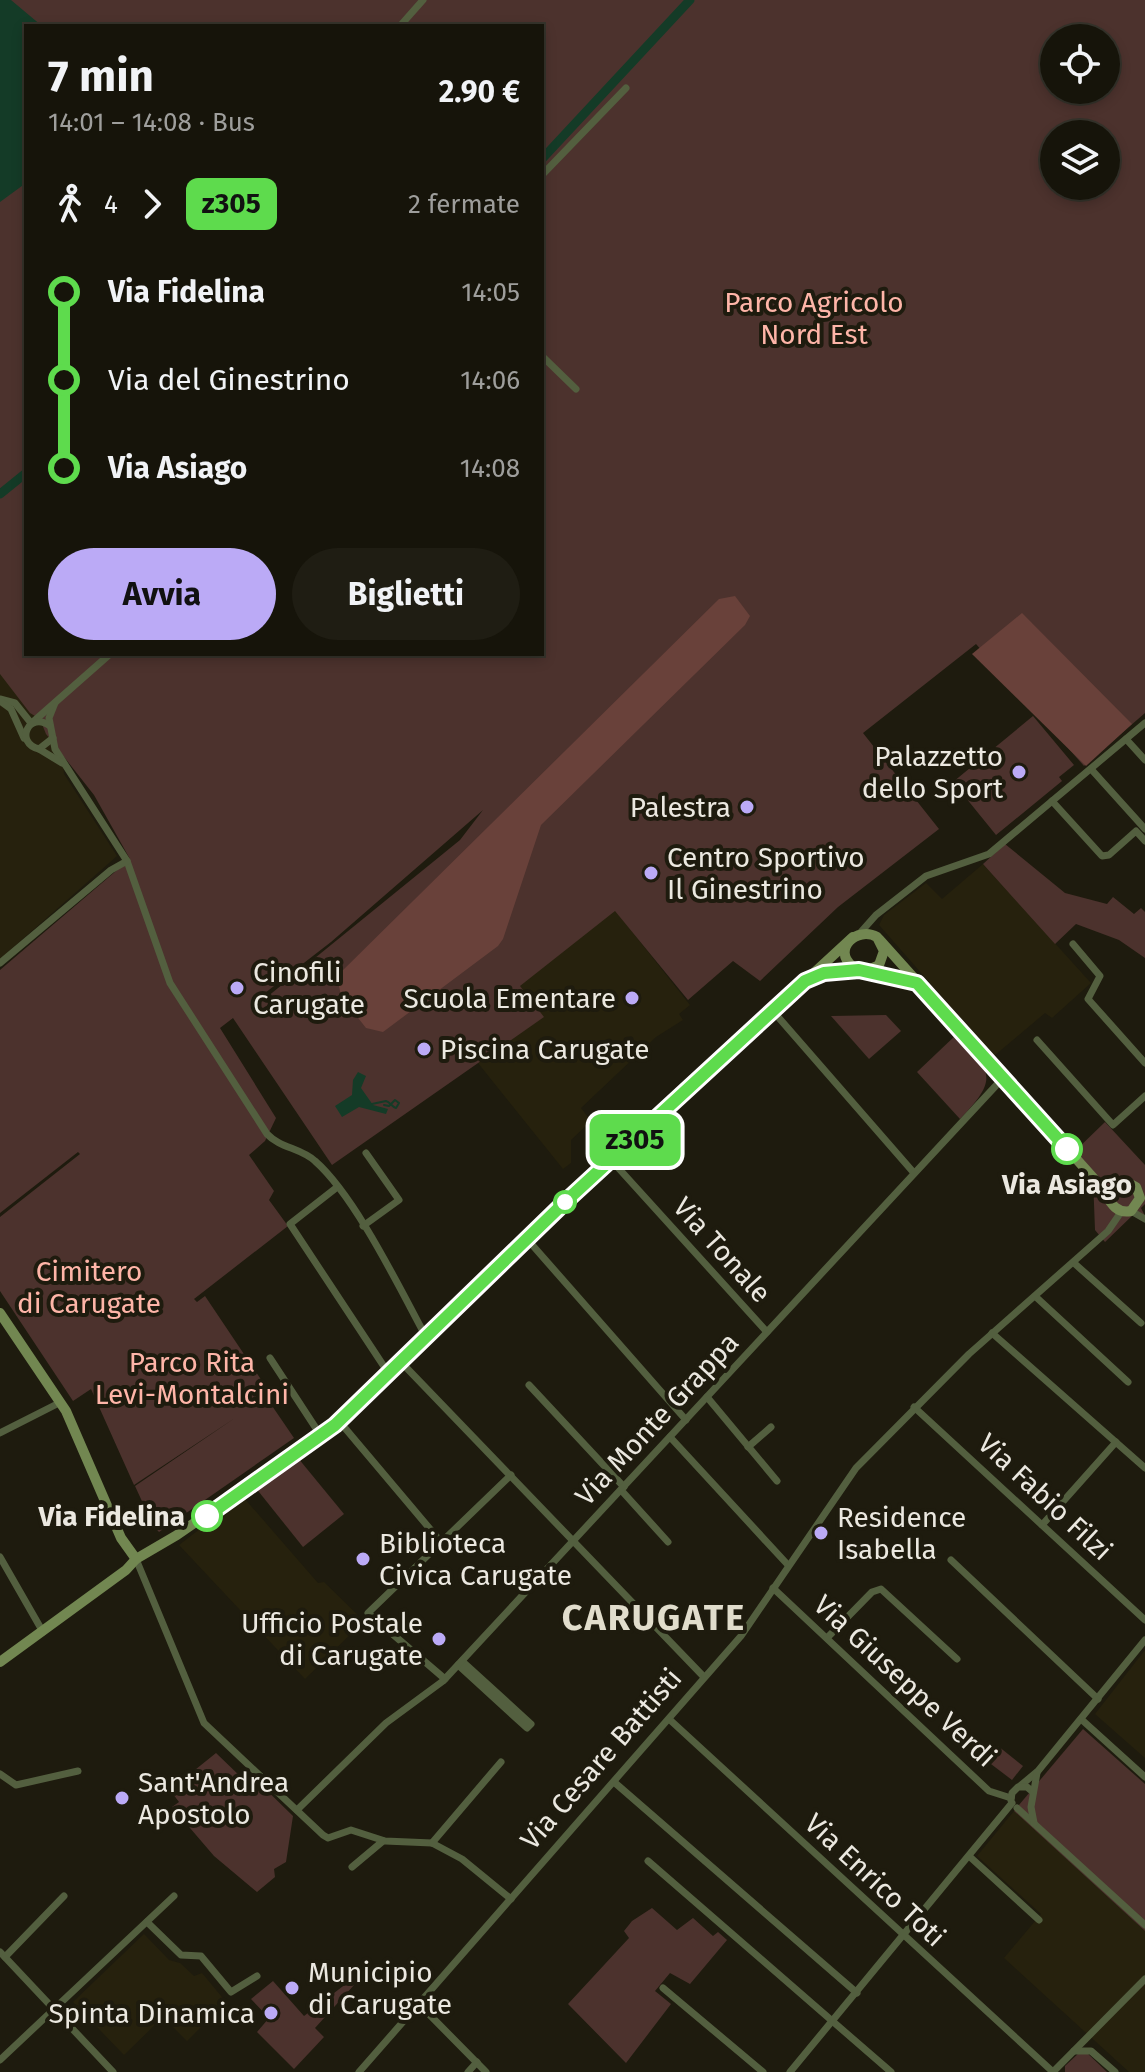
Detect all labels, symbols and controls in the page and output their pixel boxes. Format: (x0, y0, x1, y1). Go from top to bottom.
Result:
map controls (1040, 24, 1120, 200)
button: locate (1040, 24, 1120, 104)
text: 7 min (48, 50, 154, 103)
text: 2.90 € (439, 74, 520, 110)
text: 14:01 – 14:08 · Bus (48, 107, 255, 138)
button: layers (1040, 120, 1120, 200)
icon: walk (48, 182, 92, 226)
icon: forward (130, 182, 174, 226)
text: z305 (202, 187, 261, 220)
text: 4 (104, 189, 118, 220)
text: 2 fermate (408, 189, 520, 220)
text: Via Fidelina (108, 274, 265, 310)
text: 14:05 (461, 277, 520, 308)
park label: Parco Agricolo Nord Est (724, 286, 904, 351)
text: Via del Ginestrino (108, 362, 350, 398)
text: 14:06 (460, 365, 520, 396)
text: Via Asiago (108, 450, 247, 486)
text: 14:08 (460, 453, 520, 484)
button: Avvia (48, 548, 276, 640)
button: Biglietti (292, 548, 520, 640)
place label: Palazzetto dello Sport (862, 740, 1004, 805)
marker: Palazzetto dello Sport (1010, 763, 1028, 781)
place label: Palestra (630, 791, 731, 824)
marker: Palestra (738, 798, 756, 816)
place label: Centro Sportivo Il Ginestrino (667, 841, 865, 906)
marker: Centro Sportivo Il Ginestrino (642, 864, 660, 882)
place label: Cinofili Carugate (253, 956, 365, 1021)
marker: Cinofili Carugate (228, 979, 246, 997)
place label: Scuola Ementare (404, 982, 616, 1015)
marker: Scuola Ementare (623, 989, 641, 1007)
place label: Piscina Carugate (440, 1033, 650, 1066)
marker: Piscina Carugate (415, 1040, 433, 1058)
line badge: z305 (579, 1114, 691, 1166)
text: z305 (606, 1123, 664, 1156)
marker: Via Asiago (1052, 1134, 1082, 1164)
place label: Via Asiago (1001, 1168, 1132, 1201)
unlabelled marker (554, 1191, 576, 1213)
street label: Via Tonale (666, 1191, 778, 1309)
park label: Cimitero di Carugate (17, 1255, 161, 1320)
street label: Via Monte Grappa (569, 1326, 745, 1512)
park label: Parco Rita Levi-Montalcini (95, 1346, 289, 1411)
street label: Via Fabio Filzi (971, 1427, 1119, 1567)
place label: Via Fidelina (37, 1500, 185, 1533)
marker: Via Fidelina (192, 1501, 222, 1531)
place label: Residence Isabella (837, 1501, 966, 1566)
marker: Residence Isabella (812, 1524, 830, 1542)
place label: Biblioteca Civica Carugate (379, 1527, 572, 1592)
marker: Biblioteca Civica Carugate (354, 1550, 372, 1568)
street label: Via Giuseppe Verdi (807, 1588, 1003, 1774)
district label: CARUGATE (562, 1596, 746, 1640)
place label: Ufficio Postale di Carugate (241, 1607, 423, 1672)
marker: Ufficio Postale di Carugate (430, 1630, 448, 1648)
street label: Via Cesare Battisti (514, 1662, 688, 1856)
place label: Sant'Andrea Apostolo (138, 1766, 289, 1831)
marker: Sant'Andrea Apostolo (113, 1789, 131, 1807)
street label: Via Enrico Toti (798, 1807, 952, 1953)
place label: Municipio di Carugate (308, 1956, 452, 2021)
marker: Municipio di Carugate (283, 1979, 301, 1997)
place label: Spinta Dinamica (48, 1997, 255, 2030)
marker: Spinta Dinamica (262, 2004, 280, 2022)

